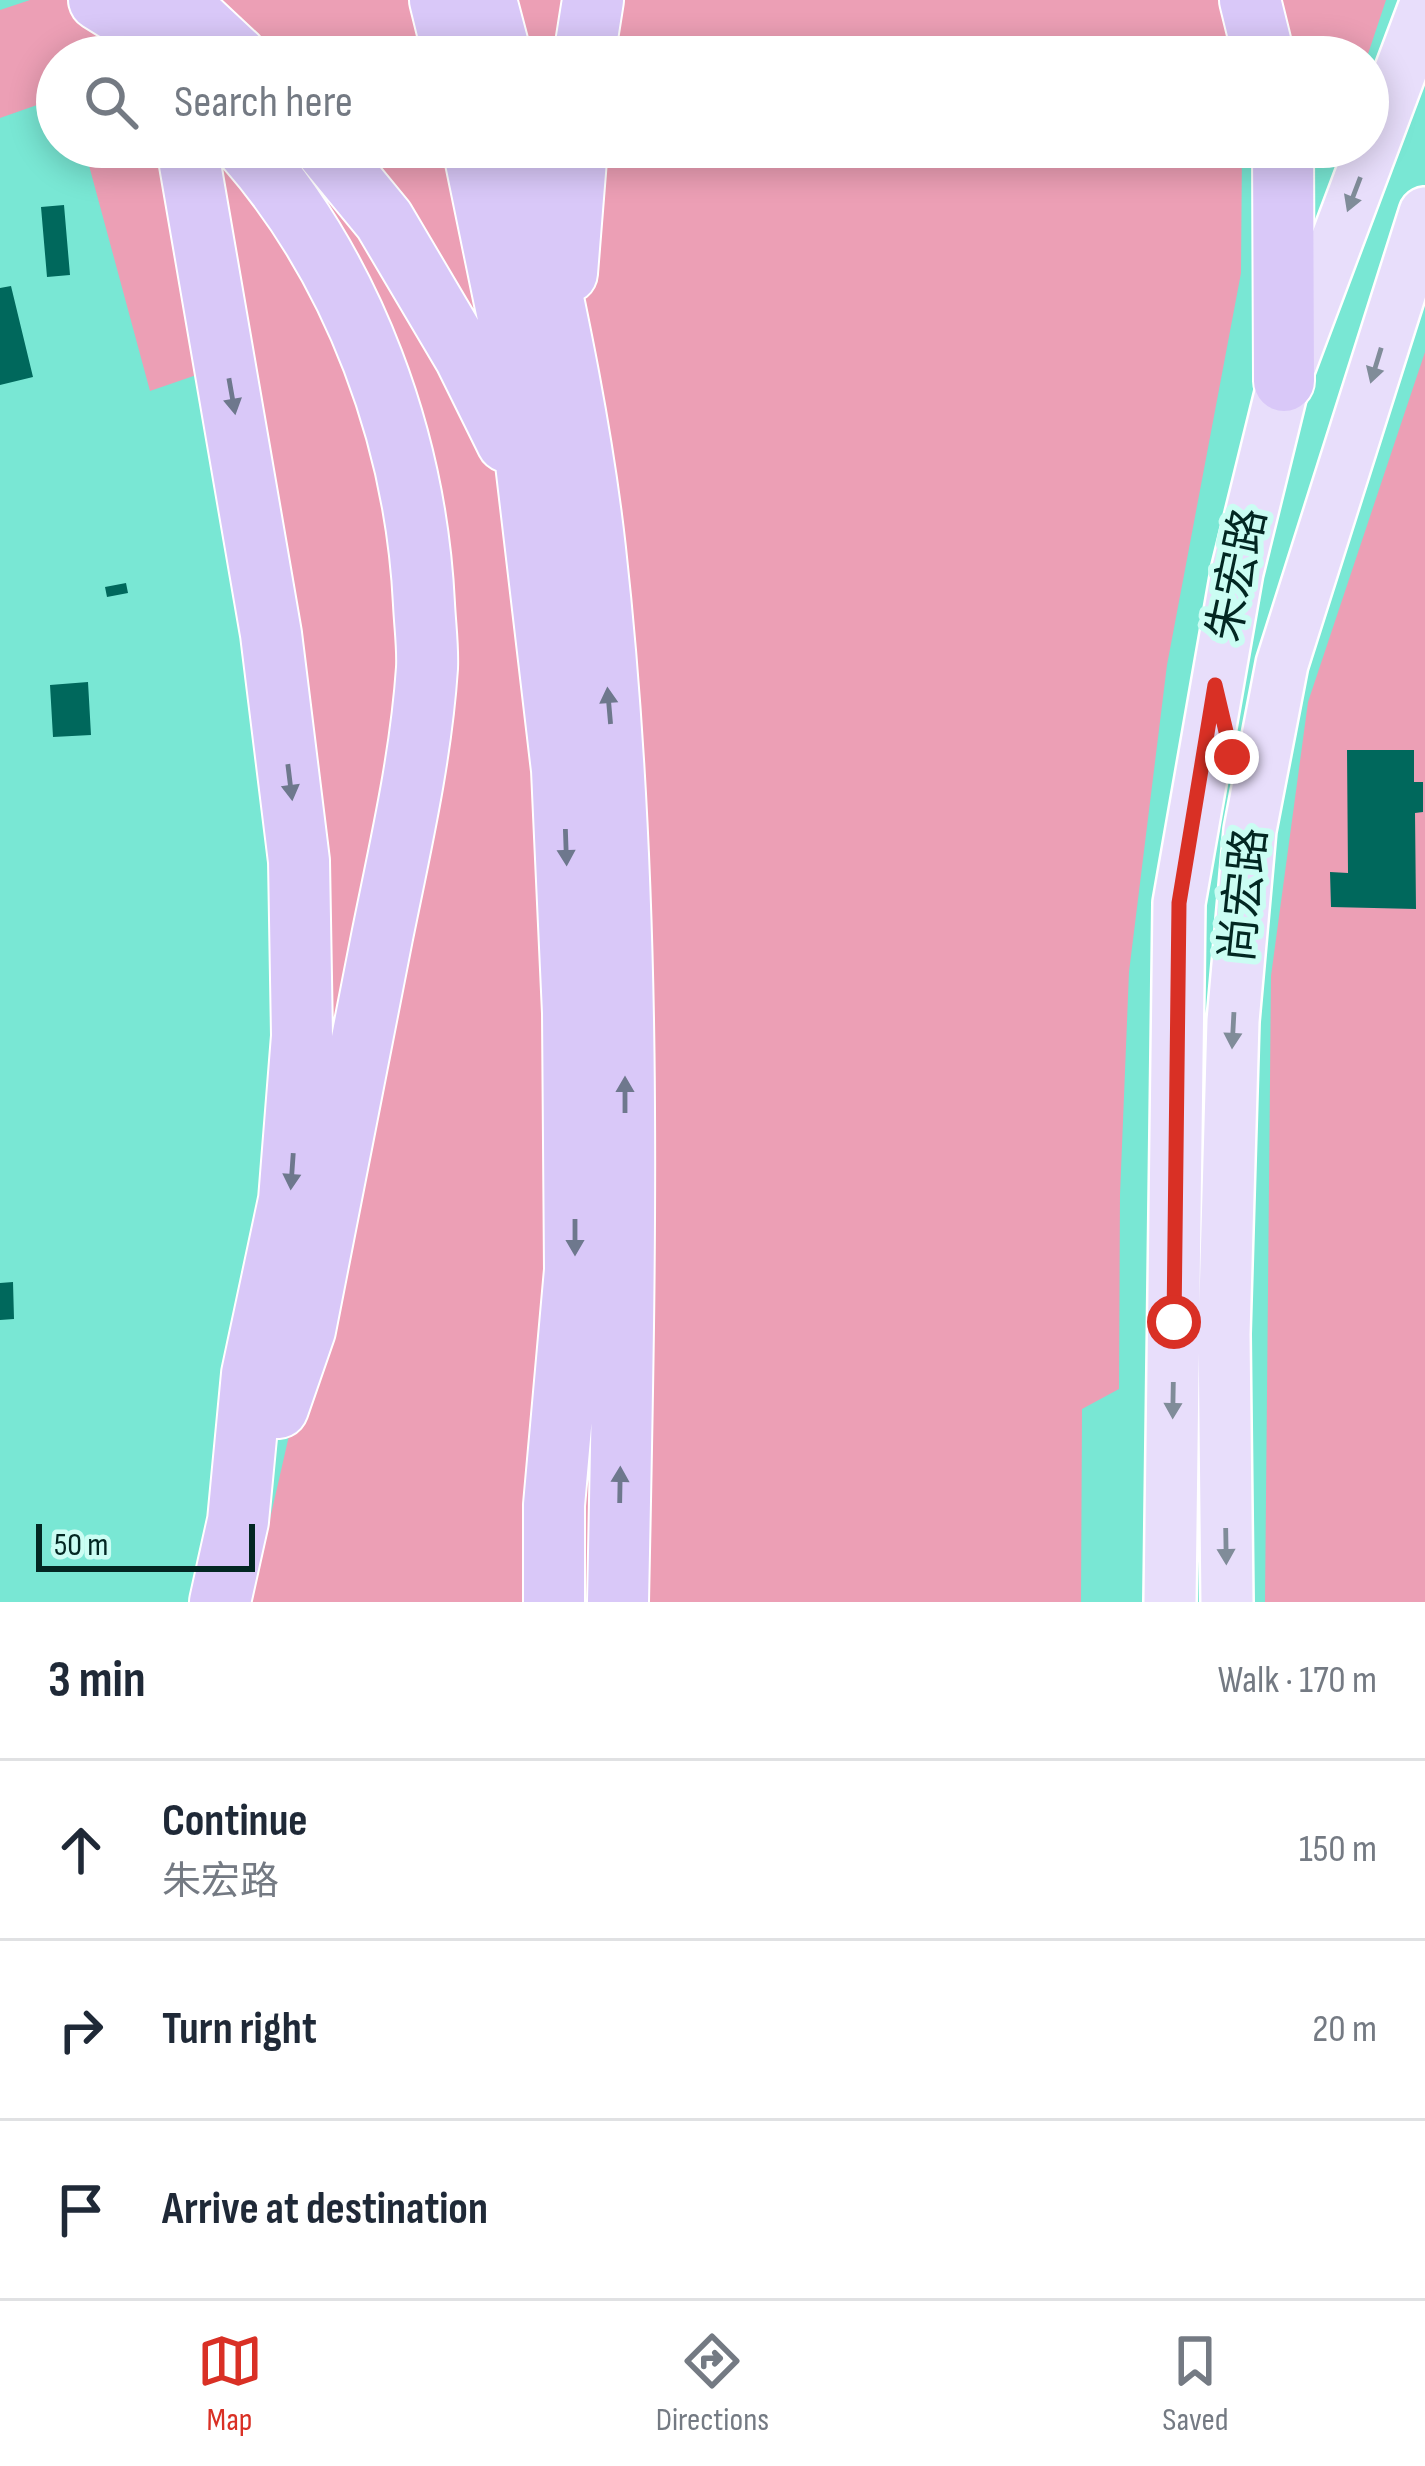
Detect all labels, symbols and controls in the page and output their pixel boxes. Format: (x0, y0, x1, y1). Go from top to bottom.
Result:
search box (36, 36, 1389, 168)
icon: search (78, 69, 144, 135)
text: Search here (174, 75, 353, 130)
one-way arrow (1344, 176, 1363, 212)
one-way arrow (1365, 347, 1384, 383)
one-way arrow (222, 378, 241, 415)
street label: 朱宏路 (1197, 503, 1279, 647)
one-way arrow (599, 686, 618, 724)
route end (1205, 730, 1259, 784)
one-way arrow (280, 763, 299, 801)
street label: 尚宏路 (1211, 825, 1279, 965)
one-way arrow (557, 829, 576, 867)
one-way arrow (1223, 1012, 1242, 1050)
one-way arrow (615, 1075, 635, 1113)
one-way arrow (282, 1153, 301, 1190)
one-way arrow (565, 1219, 584, 1257)
route start (1147, 1295, 1201, 1349)
one-way arrow (1163, 1382, 1182, 1420)
one-way arrow (611, 1465, 630, 1503)
scale bar (36, 1518, 255, 1571)
text: 50 m (54, 1525, 108, 1565)
one-way arrow (1216, 1528, 1236, 1566)
text: 3 min (48, 1650, 146, 1711)
text: Walk · 170 m (1218, 1657, 1377, 1704)
text: Continue (162, 1794, 308, 1849)
icon: ahead (48, 1817, 114, 1883)
text: 150 m (1299, 1826, 1377, 1873)
text: 朱宏路 (162, 1859, 279, 1906)
icon: right (48, 1997, 114, 2063)
text: Turn right (162, 2002, 317, 2057)
text: 20 m (1312, 2006, 1377, 2053)
icon: arrive (48, 2177, 114, 2243)
text: Arrive at destination (162, 2182, 488, 2237)
tab: Map (197, 2328, 263, 2440)
tab: Directions (656, 2328, 769, 2440)
tab: Saved (1162, 2328, 1228, 2440)

